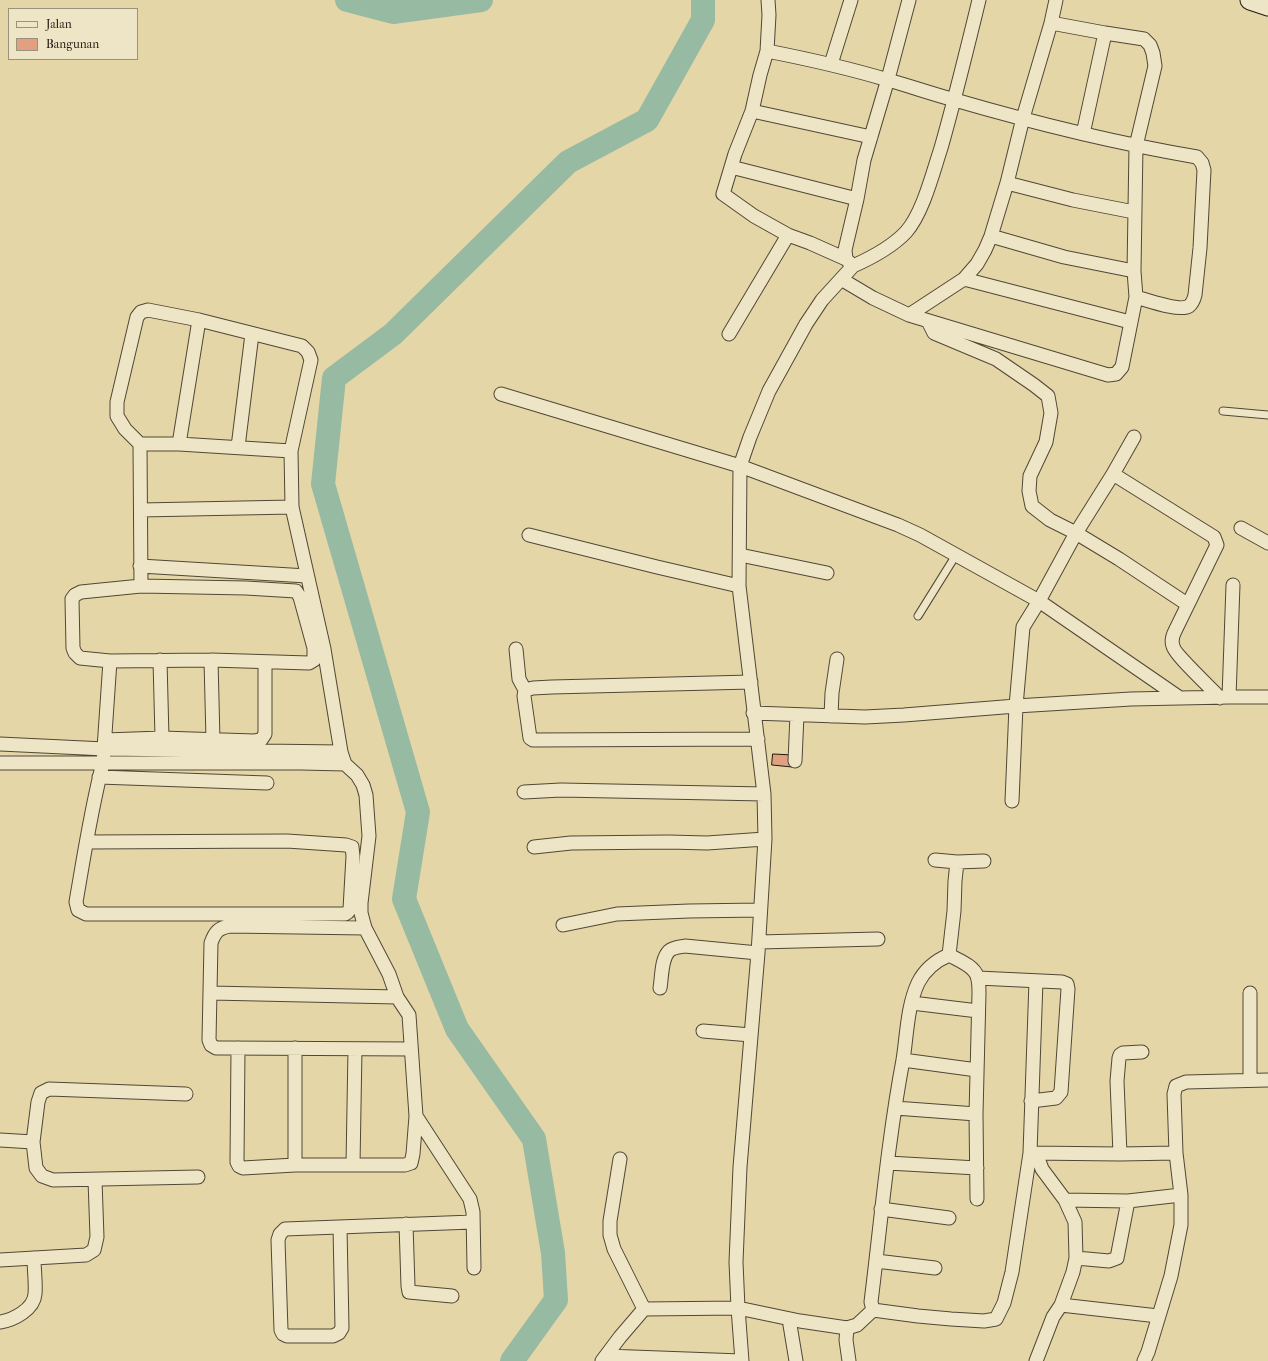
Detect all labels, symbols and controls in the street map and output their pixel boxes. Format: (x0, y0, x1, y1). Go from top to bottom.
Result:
legend (8, 8, 138, 60)
text: Jalan (46, 17, 72, 31)
text: Bangunan (46, 37, 99, 51)

